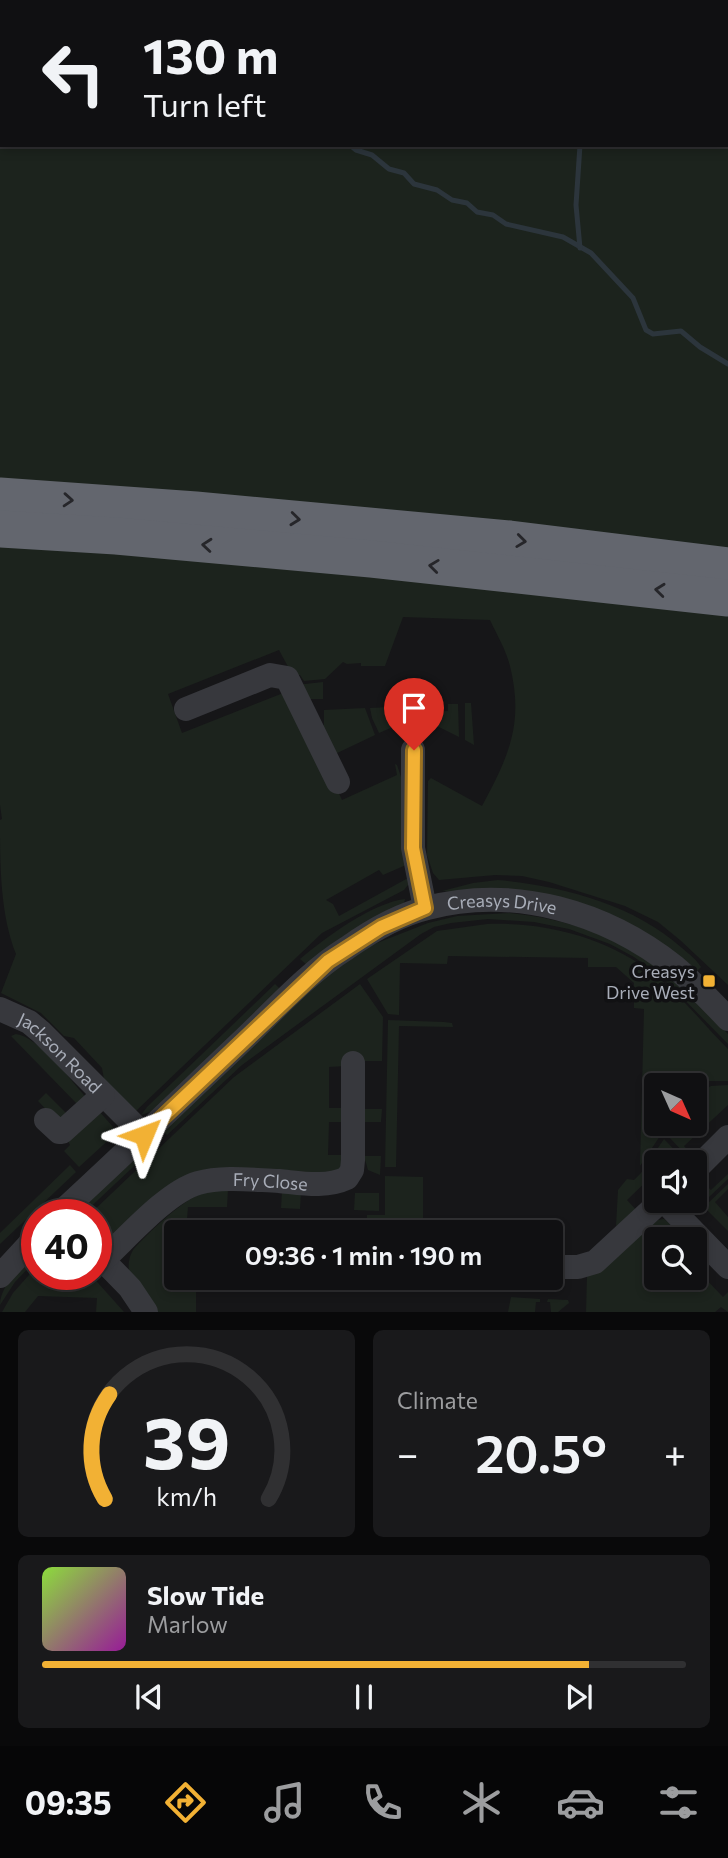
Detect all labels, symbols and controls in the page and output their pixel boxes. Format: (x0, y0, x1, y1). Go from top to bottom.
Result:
text: 130 m (143, 24, 278, 84)
icon: left (28, 28, 119, 119)
text: Turn left (143, 84, 267, 124)
one-way arrow (63, 492, 74, 507)
one-way arrow (289, 511, 301, 526)
one-way arrow (515, 533, 527, 548)
one-way arrow (202, 538, 213, 553)
one-way arrow (428, 559, 440, 574)
one-way arrow (654, 583, 666, 598)
pin (384, 678, 444, 750)
icon: arrive (395, 689, 433, 727)
street label: Creasys Drive (445, 889, 559, 919)
place label: Creasys Drive West (606, 960, 695, 1003)
marker: Creasys Drive West (701, 973, 717, 989)
street label: Jackson Road (15, 1008, 107, 1098)
north arrow (644, 1073, 707, 1136)
map controls (644, 1073, 707, 1290)
position arrow (107, 1098, 181, 1172)
button: sound (644, 1150, 707, 1213)
street label: Fry Close (233, 1168, 309, 1195)
speed limit sign: 40 (21, 1199, 112, 1290)
button: search (644, 1227, 707, 1290)
text: 09:36 · 1 min · 190 m (245, 1239, 482, 1270)
text: Climate (397, 1386, 478, 1414)
text: 39 (143, 1396, 230, 1485)
text: 20.5° (475, 1420, 607, 1484)
text: − (397, 1429, 419, 1476)
text: + (664, 1429, 686, 1476)
text: km/h (156, 1481, 217, 1511)
text: Slow Tide (147, 1579, 264, 1610)
text: Marlow (147, 1610, 228, 1638)
icon: previous (130, 1678, 168, 1716)
icon: pause (345, 1678, 383, 1716)
icon: next (560, 1678, 598, 1716)
icon: directions (161, 1778, 210, 1827)
icon: music (260, 1778, 309, 1827)
icon: phone (358, 1778, 407, 1827)
icon: climate (457, 1778, 506, 1827)
icon: car (556, 1778, 605, 1827)
icon: filters (654, 1778, 703, 1827)
text: 09:35 (25, 1782, 112, 1822)

